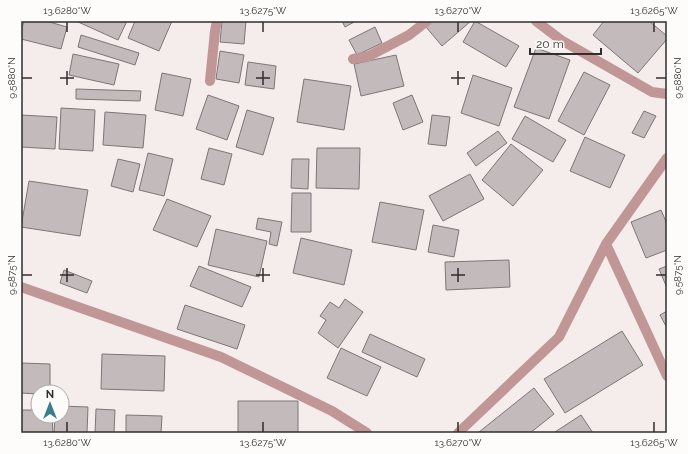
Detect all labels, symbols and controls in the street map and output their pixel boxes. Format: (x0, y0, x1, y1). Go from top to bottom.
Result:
text: 13.6280°W (43, 5, 91, 16)
text: 13.6275°W (240, 5, 287, 16)
text: 13.6270°W (434, 5, 482, 16)
text: 13.6265°W (630, 5, 678, 16)
scale bar (530, 30, 601, 56)
text: 20 m (536, 37, 564, 51)
text: 9.5880°N (6, 57, 17, 99)
text: 9.5880°N (672, 57, 683, 99)
text: 9.5875°N (6, 255, 17, 295)
text: 9.5875°N (672, 255, 683, 295)
north arrow (30, 384, 70, 424)
text: N (46, 388, 54, 401)
text: 13.6280°W (43, 437, 91, 448)
text: 13.6275°W (240, 437, 287, 448)
text: 13.6270°W (434, 437, 482, 448)
text: 13.6265°W (630, 437, 678, 448)

